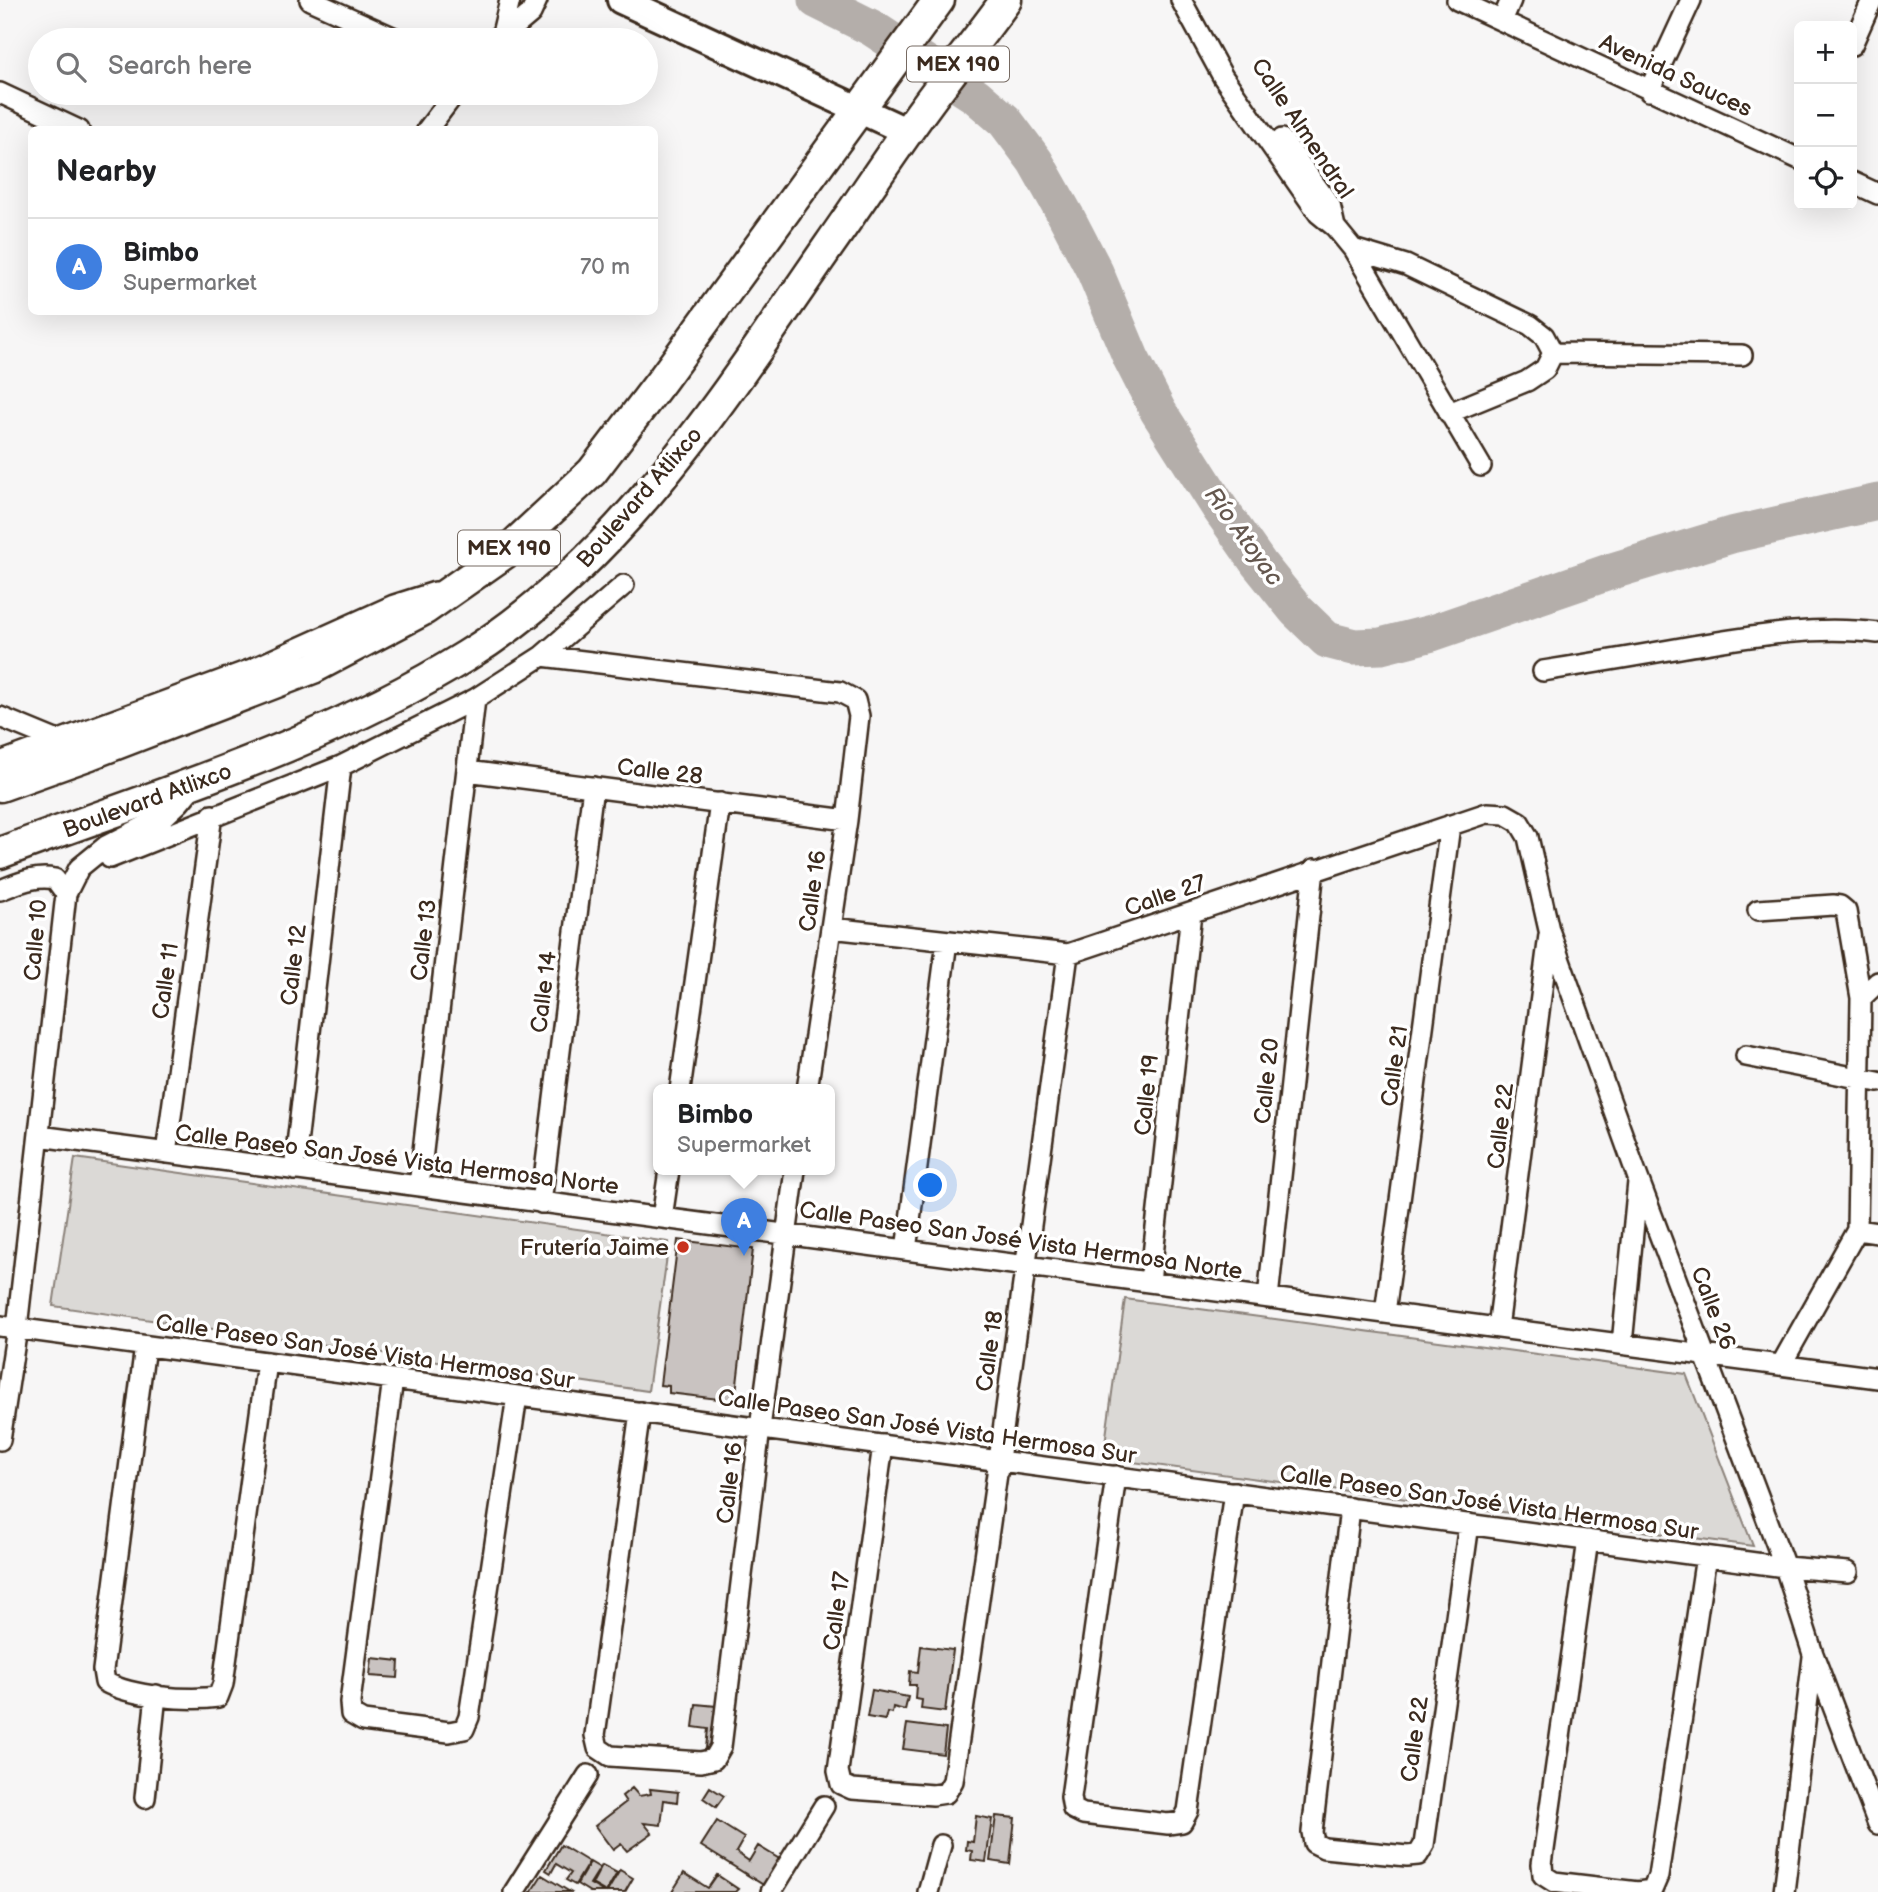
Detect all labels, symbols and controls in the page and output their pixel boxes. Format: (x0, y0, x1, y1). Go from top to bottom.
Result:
map controls (1794, 21, 1857, 210)
button: + (1794, 21, 1857, 84)
search box (28, 28, 658, 105)
street label: Avenida Sauces (1595, 28, 1756, 124)
road number: MEX 190 (907, 46, 1009, 82)
icon: search (52, 48, 90, 86)
text: Search here (108, 51, 252, 82)
street label: Calle Almendral (1245, 53, 1359, 204)
button: − (1794, 84, 1857, 147)
button: locate (1794, 147, 1857, 210)
text: Nearby (56, 154, 156, 190)
text: Bimbo (123, 238, 199, 269)
text: A (72, 253, 86, 281)
text: 70 m (580, 253, 630, 281)
text: Supermarket (123, 269, 257, 297)
street label: Boulevard Atlixco (571, 421, 709, 574)
water label: Río Atoyac (1198, 481, 1289, 592)
road number: MEX 190 (458, 530, 560, 566)
street label: Calle 28 (615, 753, 704, 791)
street label: Boulevard Atlixco (59, 757, 236, 845)
street label: Calle 16 (793, 848, 833, 934)
street label: Calle 27 (1121, 869, 1210, 923)
street label: Calle 10 (18, 898, 54, 982)
street label: Calle 13 (405, 898, 443, 983)
street label: Calle 12 (275, 922, 313, 1007)
street label: Calle 11 (147, 941, 185, 1021)
street label: Calle 14 (525, 950, 563, 1035)
street label: Calle 21 (1375, 1024, 1415, 1108)
street label: Calle 20 (1249, 1037, 1285, 1126)
street label: Calle 19 (1129, 1053, 1165, 1137)
street label: Calle 22 (1482, 1081, 1520, 1171)
popup (653, 1084, 835, 1175)
text: Bimbo (677, 1100, 753, 1131)
street label: Calle Paseo San José Vista Hermosa Norte (173, 1119, 620, 1201)
text: Supermarket (677, 1131, 811, 1159)
your location (913, 1168, 947, 1202)
street label: Calle Paseo San José Vista Hermosa Norte (798, 1196, 1244, 1286)
pin: A (721, 1198, 767, 1256)
place label: Frutería Jaime (520, 1234, 669, 1262)
marker: Frutería Jaime (675, 1239, 691, 1255)
street label: Calle 26 (1684, 1263, 1742, 1354)
street label: Calle Paseo San José Vista Hermosa Sur (154, 1309, 577, 1395)
street label: Calle 18 (970, 1309, 1010, 1394)
street label: Calle Paseo San José Vista Hermosa Sur (716, 1384, 1139, 1470)
street label: Calle 16 (711, 1441, 749, 1526)
street label: Calle Paseo San José Vista Hermosa Sur (1278, 1460, 1701, 1546)
street label: Calle 17 (818, 1569, 856, 1652)
street label: Calle 22 (1395, 1694, 1435, 1784)

